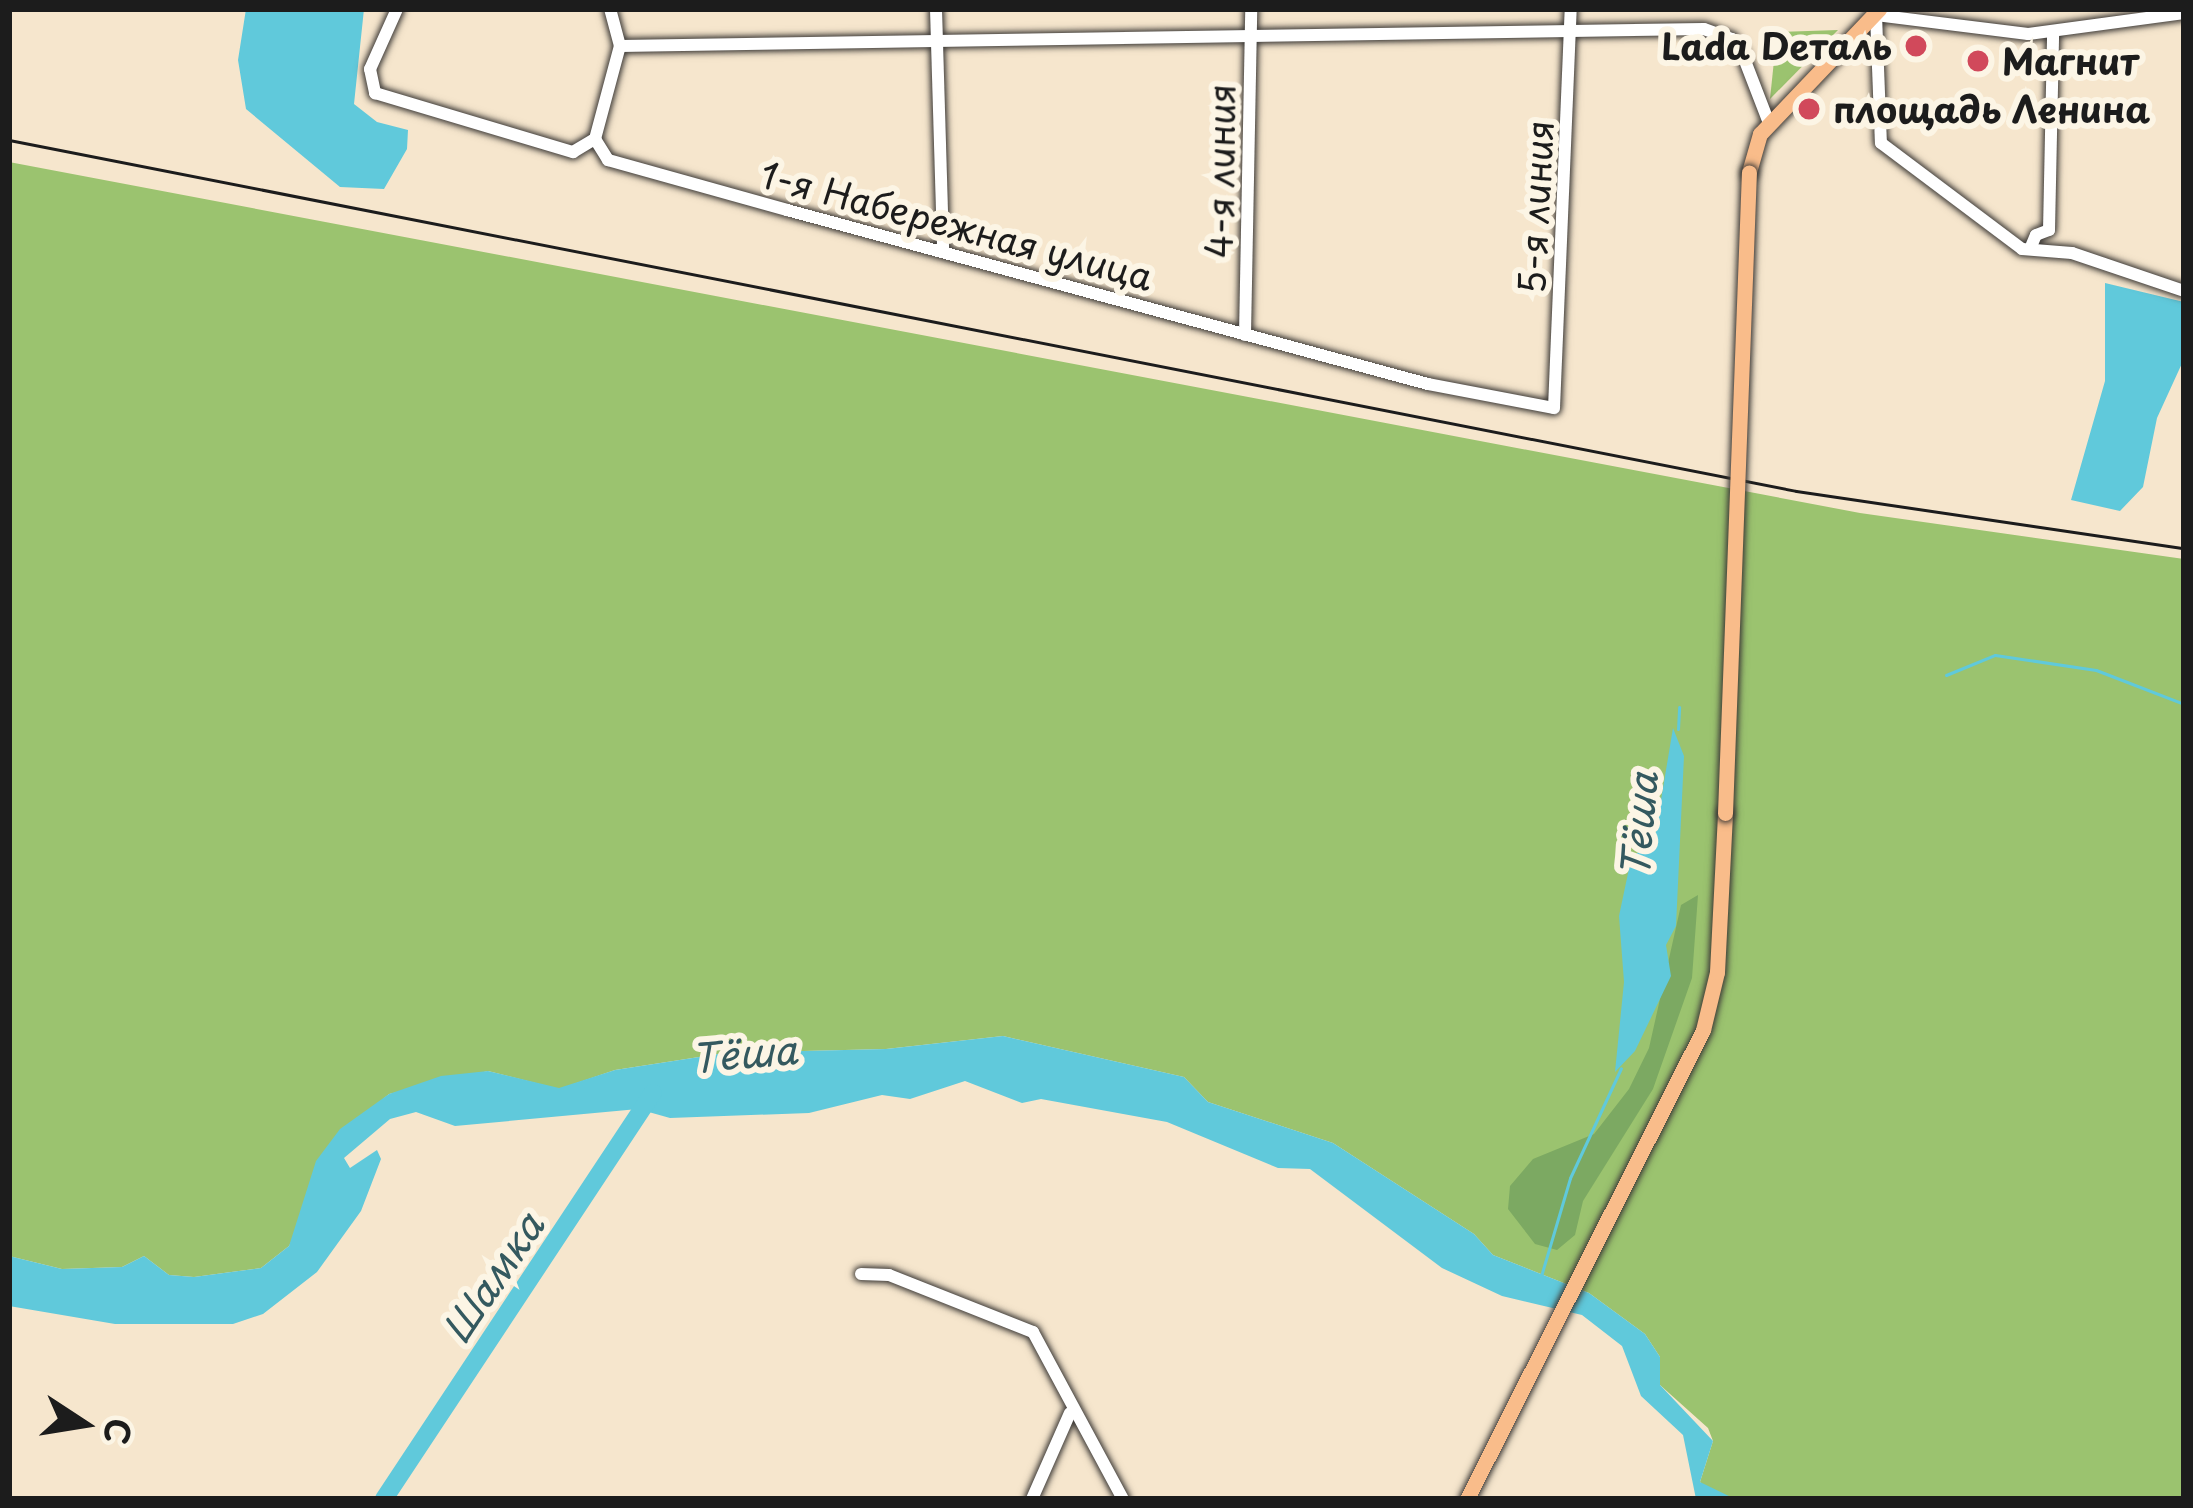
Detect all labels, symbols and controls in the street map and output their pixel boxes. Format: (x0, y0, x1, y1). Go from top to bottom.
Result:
place label: Lada Dеталь (1659, 24, 1892, 68)
marker: Lada Dеталь (1903, 33, 1929, 59)
place label: Магнит (2002, 39, 2139, 83)
marker: Магнит (1965, 48, 1991, 74)
street label: 4-я линия (1197, 83, 1243, 259)
place label: площадь Ленина (1833, 87, 2149, 131)
marker: площадь Ленина (1796, 96, 1822, 122)
street label: 5-я линия (1509, 119, 1561, 295)
street label: 1-я Набережная улица (755, 152, 1159, 298)
water label: Тёша (1610, 770, 1666, 880)
water label: Тёша (689, 1025, 799, 1081)
water label: Шамка (432, 1203, 552, 1351)
north arrow (24, 1364, 144, 1484)
text: С (92, 1414, 146, 1449)

